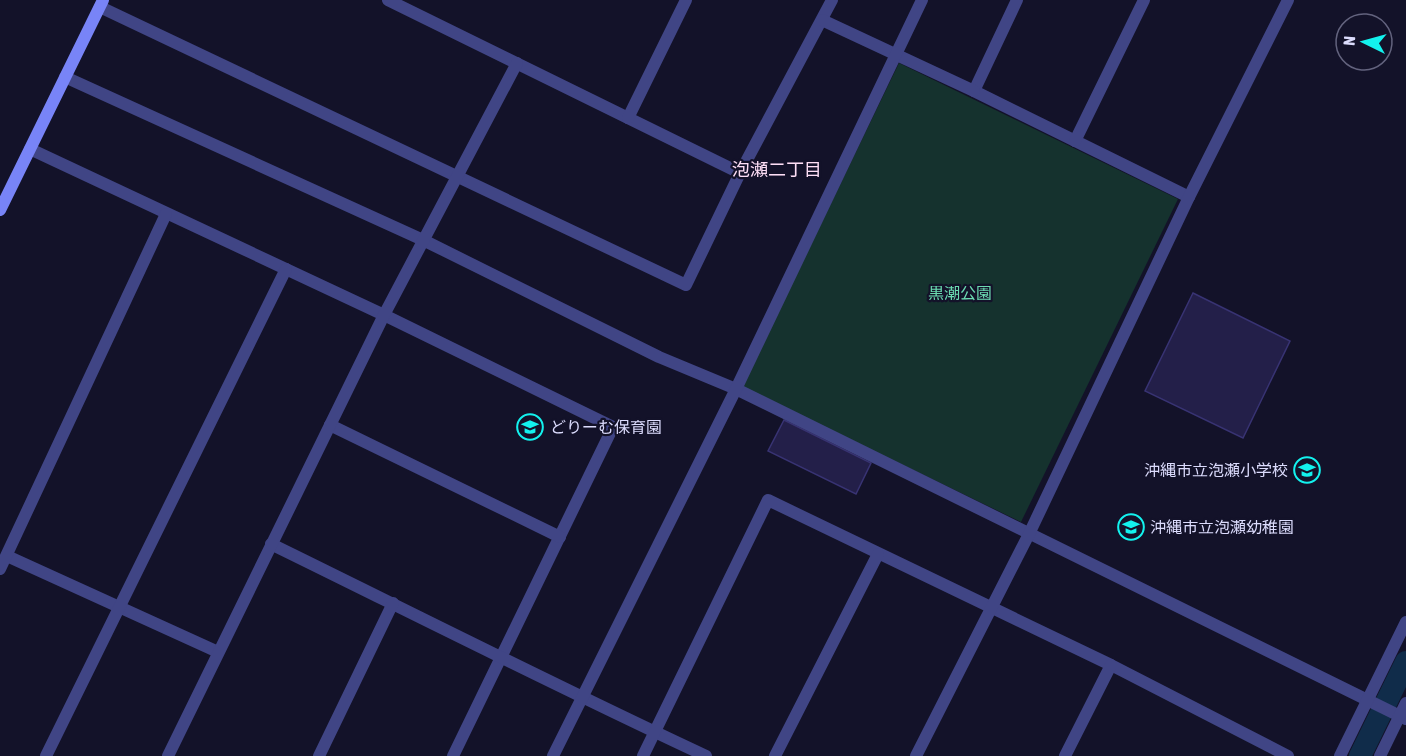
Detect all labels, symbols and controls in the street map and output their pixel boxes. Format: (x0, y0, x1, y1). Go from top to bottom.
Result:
north arrow (1334, 12, 1394, 72)
text: N (1340, 35, 1358, 46)
district label: 泡瀬二丁目 (732, 159, 822, 180)
park label: 黒潮公園 (928, 284, 992, 302)
school or university icon: どりーむ保育園 (515, 412, 545, 442)
place label: どりーむ保育園 (550, 418, 662, 436)
school or university icon: 沖縄市立泡瀬小学校 (1292, 455, 1322, 485)
place label: 沖縄市立泡瀬小学校 (1144, 461, 1288, 479)
school or university icon: 沖縄市立泡瀬幼稚園 (1116, 512, 1146, 542)
place label: 沖縄市立泡瀬幼稚園 (1150, 518, 1294, 536)

